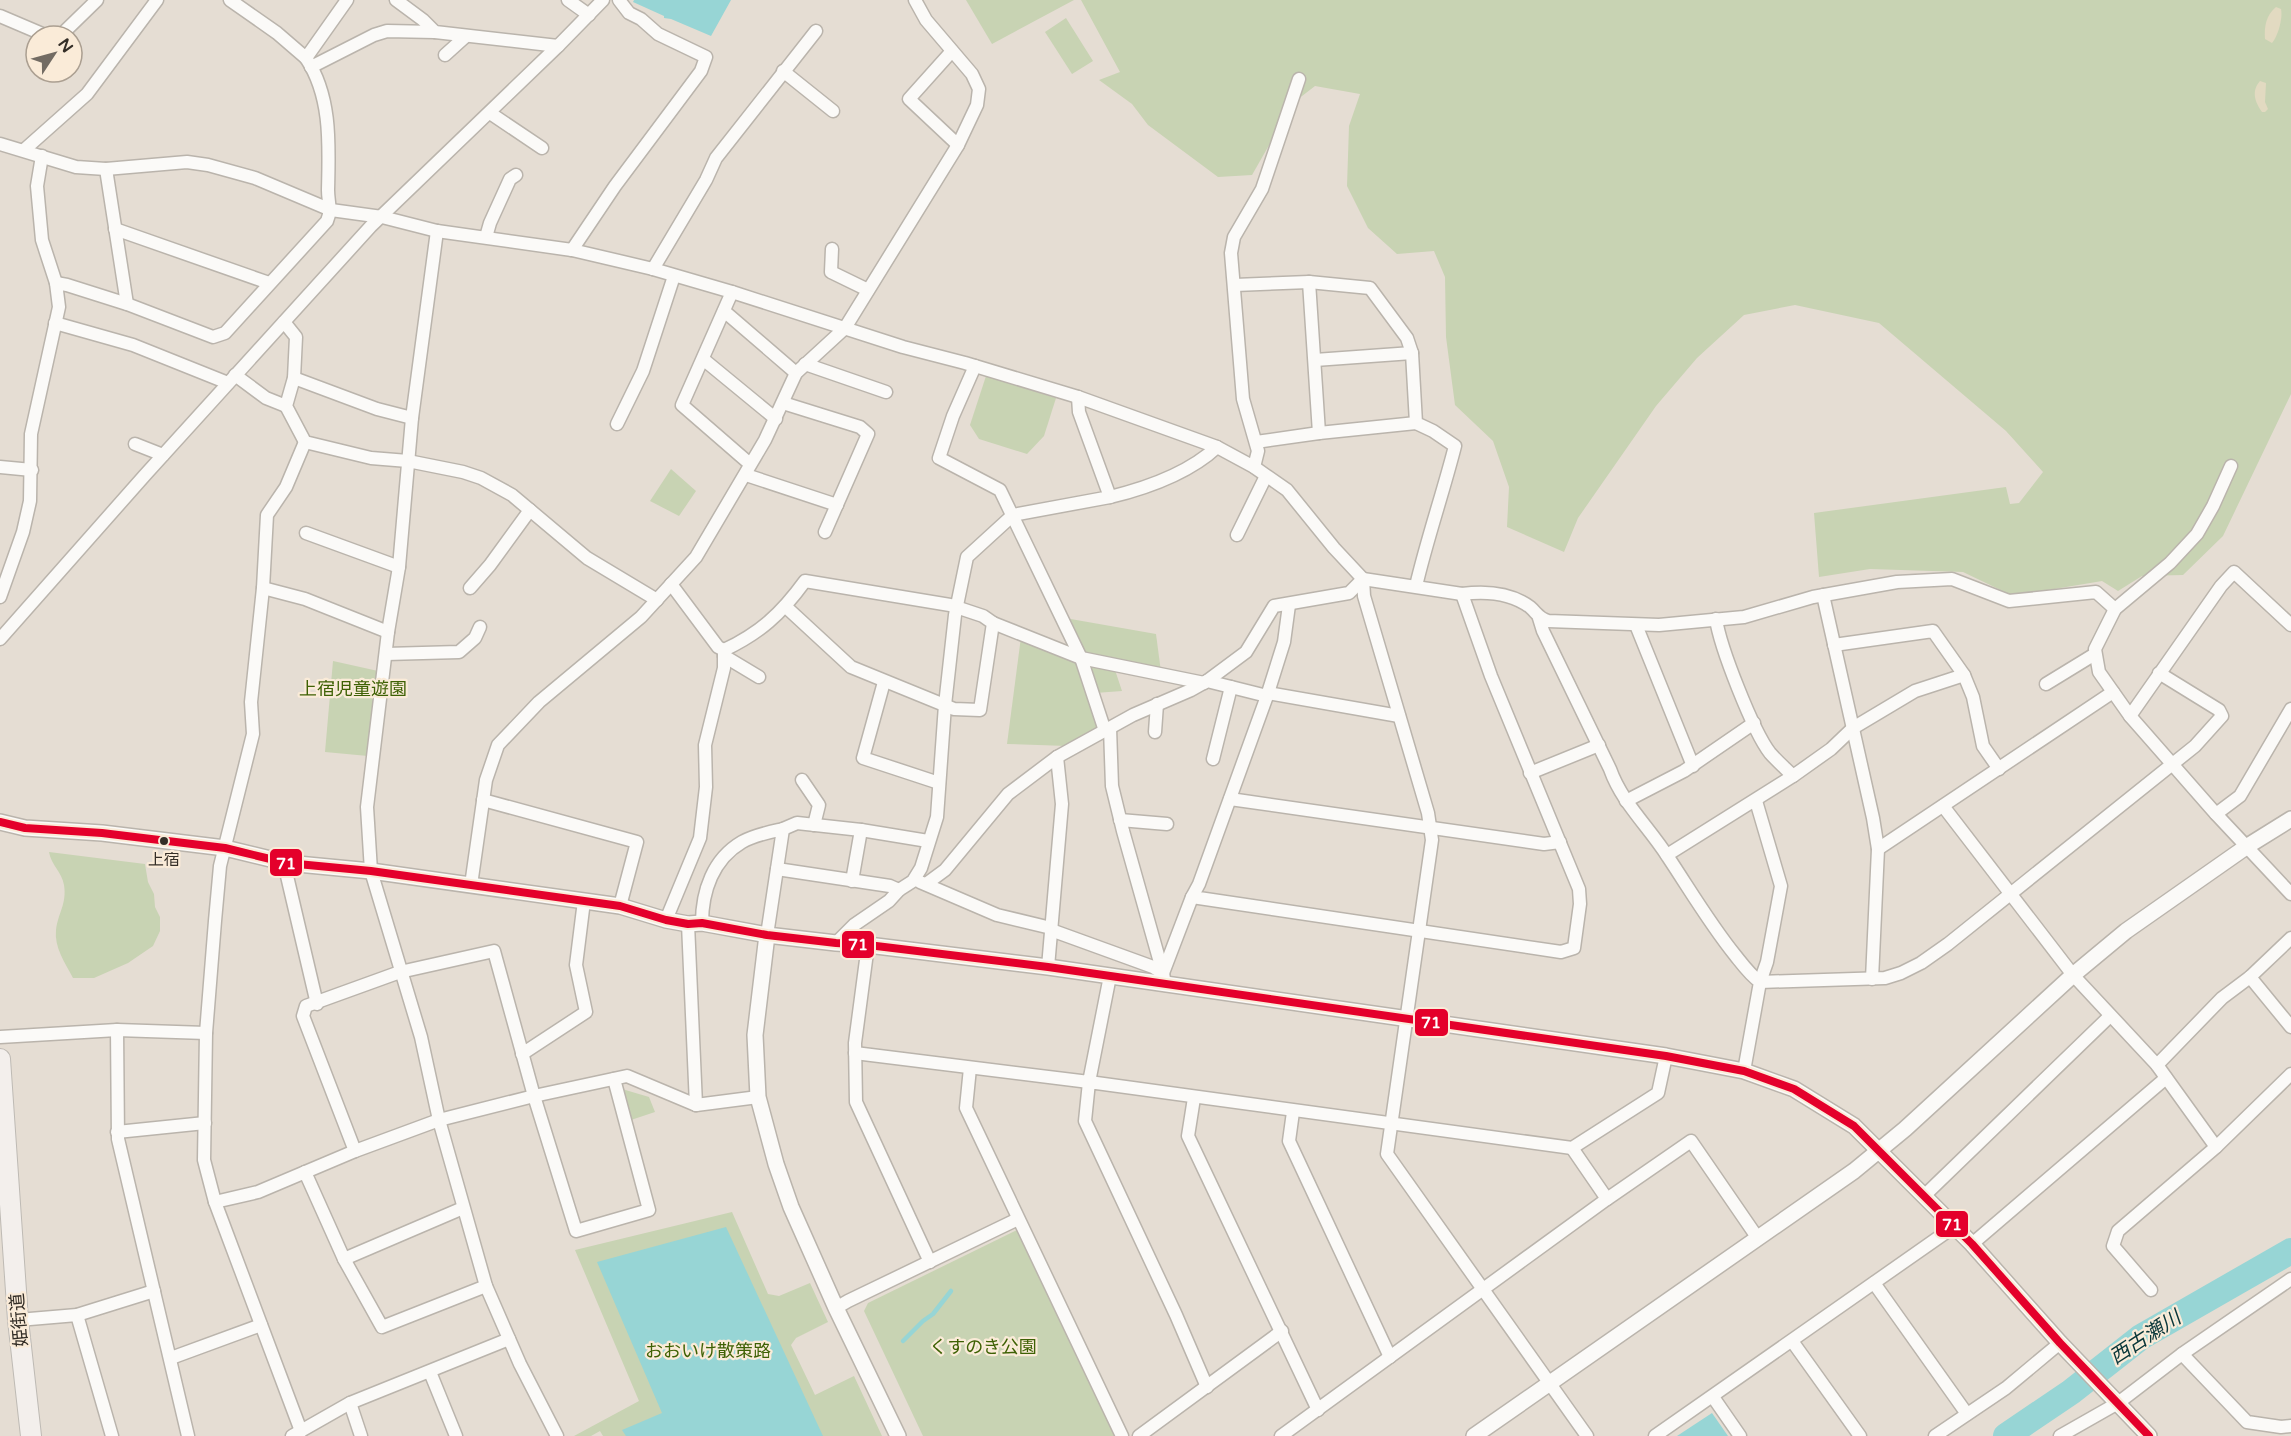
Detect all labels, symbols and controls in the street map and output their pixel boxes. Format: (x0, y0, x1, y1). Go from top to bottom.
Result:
north arrow (24, 24, 84, 84)
text: N (53, 35, 77, 57)
park label: 上宿児童遊園 (299, 678, 407, 700)
marker: 上宿 (158, 835, 170, 847)
line badge: 71 (269, 848, 303, 877)
place label: 上宿 (148, 850, 180, 870)
text: 71 (276, 854, 296, 874)
line badge: 71 (841, 930, 875, 959)
text: 71 (848, 935, 868, 955)
line badge: 71 (1414, 1008, 1449, 1037)
text: 71 (1421, 1013, 1441, 1033)
line badge: 71 (1935, 1210, 1969, 1238)
text: 71 (1942, 1215, 1962, 1235)
street label: 姫街道 (6, 1292, 32, 1348)
water label: 西古瀬川 (2105, 1305, 2187, 1370)
park label: くすのき公園 (929, 1336, 1037, 1358)
park label: おおいけ散策路 (645, 1340, 771, 1362)

